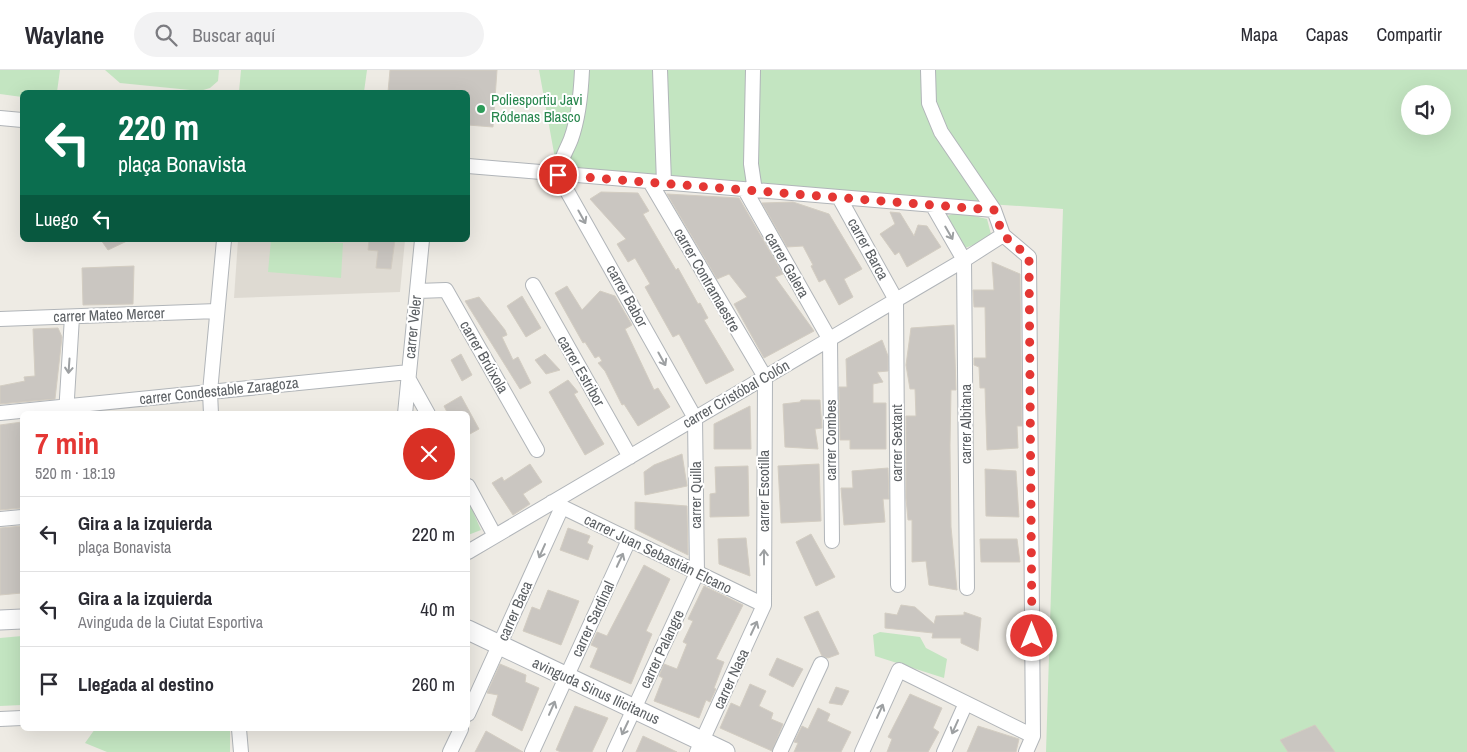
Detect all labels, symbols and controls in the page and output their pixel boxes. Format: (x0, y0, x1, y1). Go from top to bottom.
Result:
search box (134, 12, 484, 57)
text: Waylane (25, 19, 104, 51)
icon: search (152, 21, 180, 49)
text: Buscar aquí (192, 22, 275, 48)
text: Mapa (1241, 22, 1278, 47)
text: Capas (1306, 22, 1348, 47)
text: Compartir (1376, 22, 1442, 47)
map controls (1401, 85, 1451, 135)
button: sound (1401, 85, 1451, 135)
place label: Poliesportiu Javi Ródenas Blasco (491, 89, 583, 127)
marker: Poliesportiu Javi Ródenas Blasco (475, 103, 487, 115)
text: 220 m (118, 104, 199, 151)
icon: left (35, 110, 100, 175)
text: plaça Bonavista (118, 149, 246, 179)
pin (537, 154, 579, 196)
icon: arrive (544, 161, 572, 189)
icon: left (88, 205, 116, 233)
text: Luego (35, 206, 78, 232)
one-way arrow (578, 209, 587, 224)
street label: carrer Barca (843, 214, 894, 284)
street label: carrer Contramaestre (669, 224, 746, 336)
one-way arrow (944, 225, 954, 239)
street label: carrer Galera (760, 228, 815, 302)
street label: carrer Babor (602, 261, 653, 331)
street label: carrer Veler (399, 294, 426, 360)
street label: carrer Mateo Mercer (53, 302, 165, 327)
street label: carrer Brúixola (455, 317, 514, 397)
street label: carrer Estribor (553, 331, 610, 410)
one-way arrow (657, 351, 667, 365)
street label: carrer Cristóbal Colón (678, 354, 793, 433)
one-way arrow (64, 357, 74, 373)
street label: carrer Condestable Zaragoza (138, 372, 300, 409)
street label: carrer Albitana (955, 384, 976, 464)
street label: carrer Combes (820, 399, 841, 481)
street label: carrer Sextant (886, 404, 907, 482)
text: 7 min (35, 423, 99, 463)
button: close (403, 428, 455, 480)
street label: carrer Escotilla (753, 450, 774, 532)
street label: carrer Quilla (685, 461, 706, 529)
text: 520 m · 18:19 (35, 462, 115, 484)
street label: carrer Juan Sebastián Elcano (581, 509, 736, 599)
text: Gira a la izquierda (78, 510, 212, 536)
icon: left (35, 520, 63, 548)
text: 220 m (412, 521, 455, 547)
text: plaça Bonavista (78, 536, 171, 558)
one-way arrow (536, 543, 546, 558)
one-way arrow (759, 549, 769, 565)
one-way arrow (616, 553, 625, 568)
street label: carrer Baca (492, 577, 537, 644)
street label: carrer Sardinal (566, 577, 619, 660)
text: Gira a la izquierda (78, 585, 212, 611)
icon: left (35, 595, 63, 623)
text: 40 m (420, 596, 455, 622)
street label: carrer Palangre (634, 606, 689, 692)
position arrow (1005, 609, 1057, 661)
text: Avinguda de la Ciutat Esportiva (78, 611, 263, 633)
one-way arrow (750, 621, 759, 636)
street label: carrer Nasa (707, 645, 754, 712)
street label: avinguda Sinus Ilicitanus (529, 652, 663, 729)
icon: arrive (35, 670, 63, 698)
text: Llegada al destino (78, 671, 214, 697)
text: 260 m (412, 671, 455, 697)
one-way arrow (548, 701, 558, 716)
one-way arrow (876, 704, 886, 719)
one-way arrow (949, 719, 959, 734)
one-way arrow (620, 720, 629, 735)

